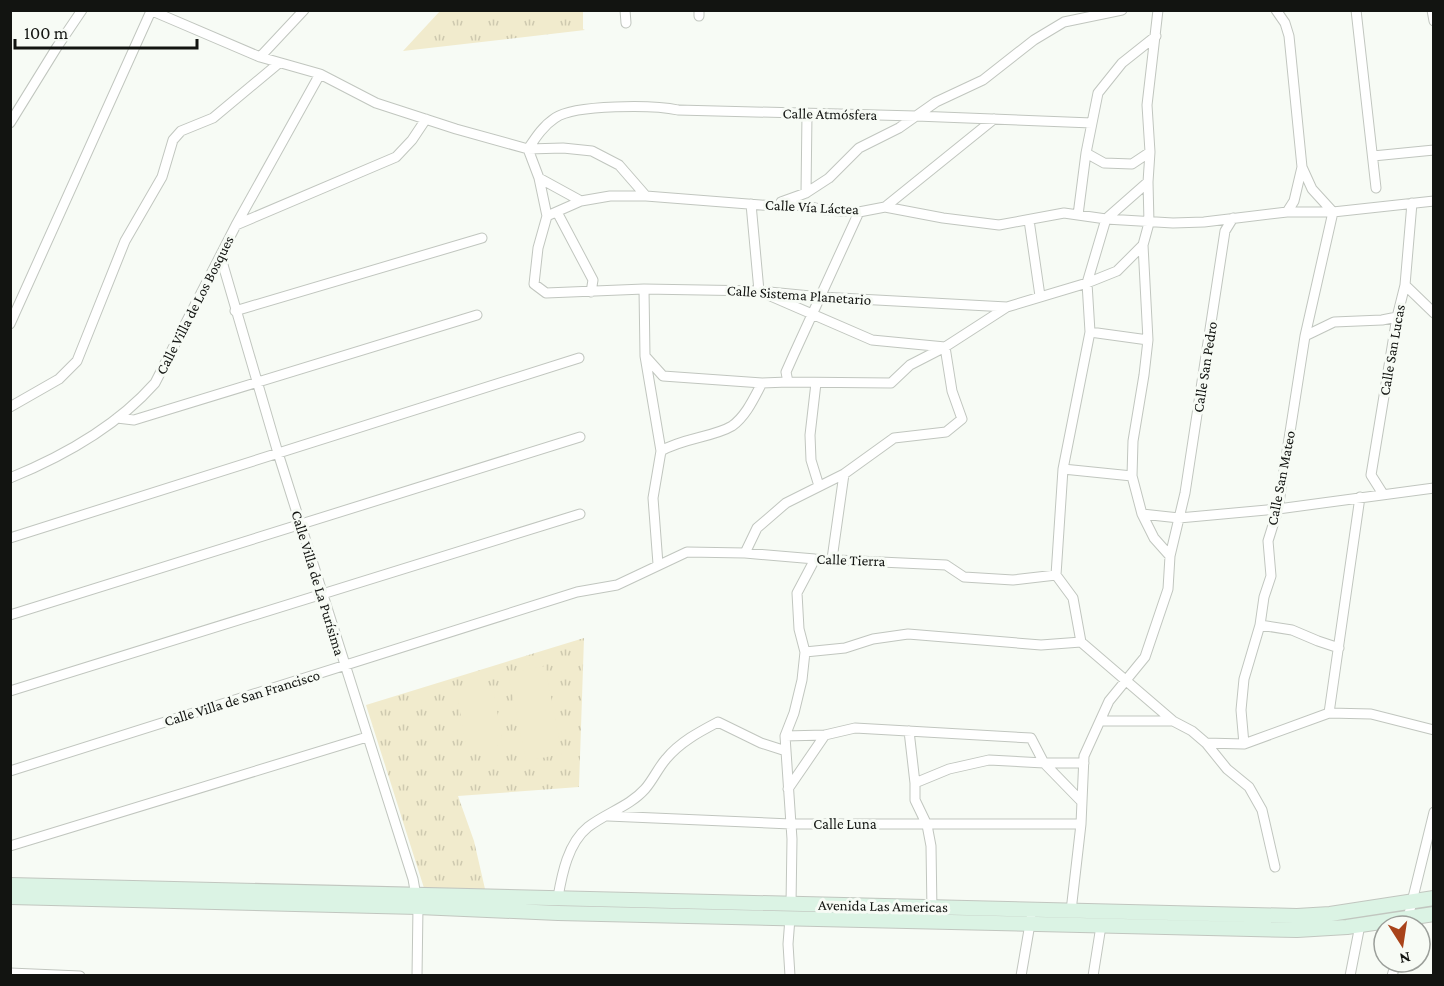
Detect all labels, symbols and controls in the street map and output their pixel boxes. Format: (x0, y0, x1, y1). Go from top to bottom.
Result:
scale bar (15, 12, 196, 50)
text: 100 m (24, 23, 69, 43)
street label: Calle Atmósfera (783, 105, 878, 123)
street label: Calle Vía Láctea (765, 197, 859, 217)
street label: Calle Villa de Los Bosques (153, 233, 238, 377)
street label: Calle Sistema Planetario (726, 282, 872, 308)
street label: Calle San Lucas (1376, 303, 1408, 397)
street label: Calle San Pedro (1190, 320, 1220, 414)
street label: Calle San Mateo (1264, 429, 1298, 527)
street label: Calle Villa de La Purísima (288, 508, 348, 658)
street label: Calle Tierra (816, 551, 886, 569)
street label: Calle Villa de San Francisco (162, 667, 322, 729)
street label: Calle Luna (813, 816, 877, 832)
street label: Avenida Las Americas (818, 897, 948, 915)
north arrow (1372, 914, 1432, 974)
text: N (1398, 949, 1412, 968)

